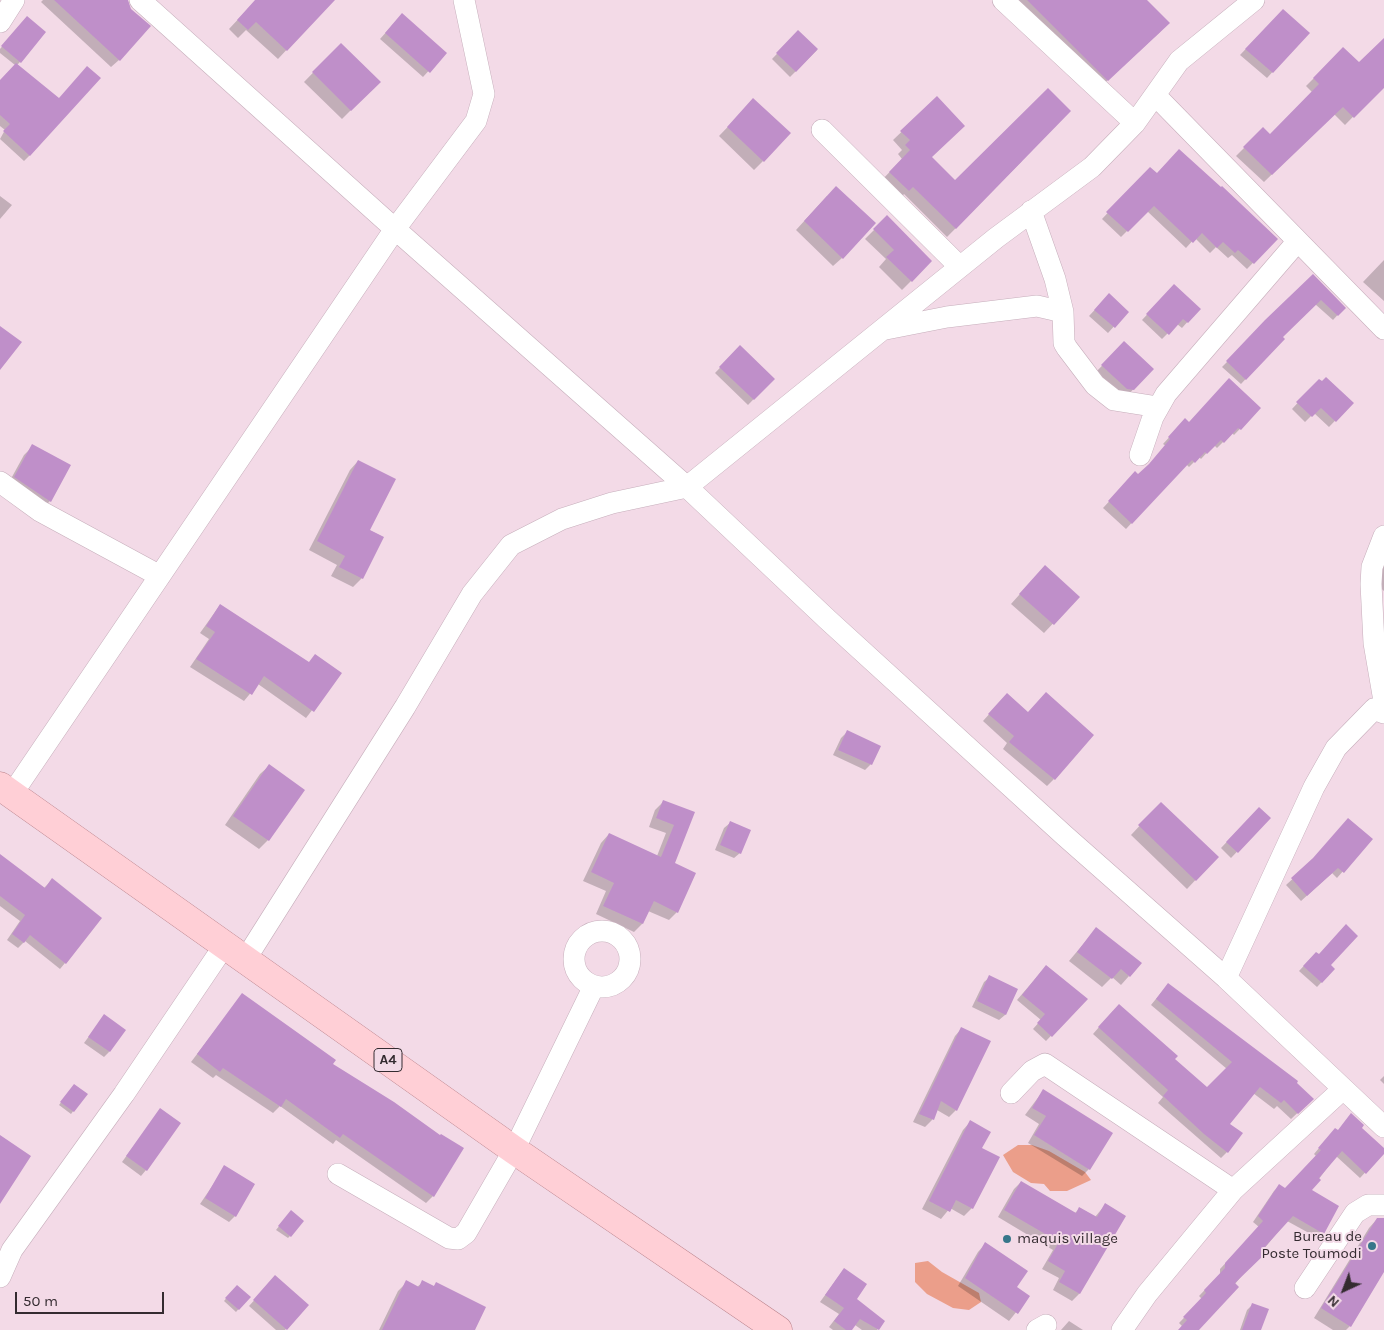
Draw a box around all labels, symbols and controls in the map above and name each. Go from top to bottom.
road number: A4 [374,1048,402,1072]
place label: Bureau de Poste Toumodi [1262,1228,1362,1263]
place label: maquis village [1017,1230,1118,1248]
marker: maquis village [1001,1233,1013,1245]
marker: Bureau de Poste Toumodi [1366,1240,1378,1252]
north arrow [1319,1265,1369,1315]
scale bar [18,1282,166,1314]
text: 50 m [23,1292,58,1310]
text: N [1324,1292,1343,1311]

